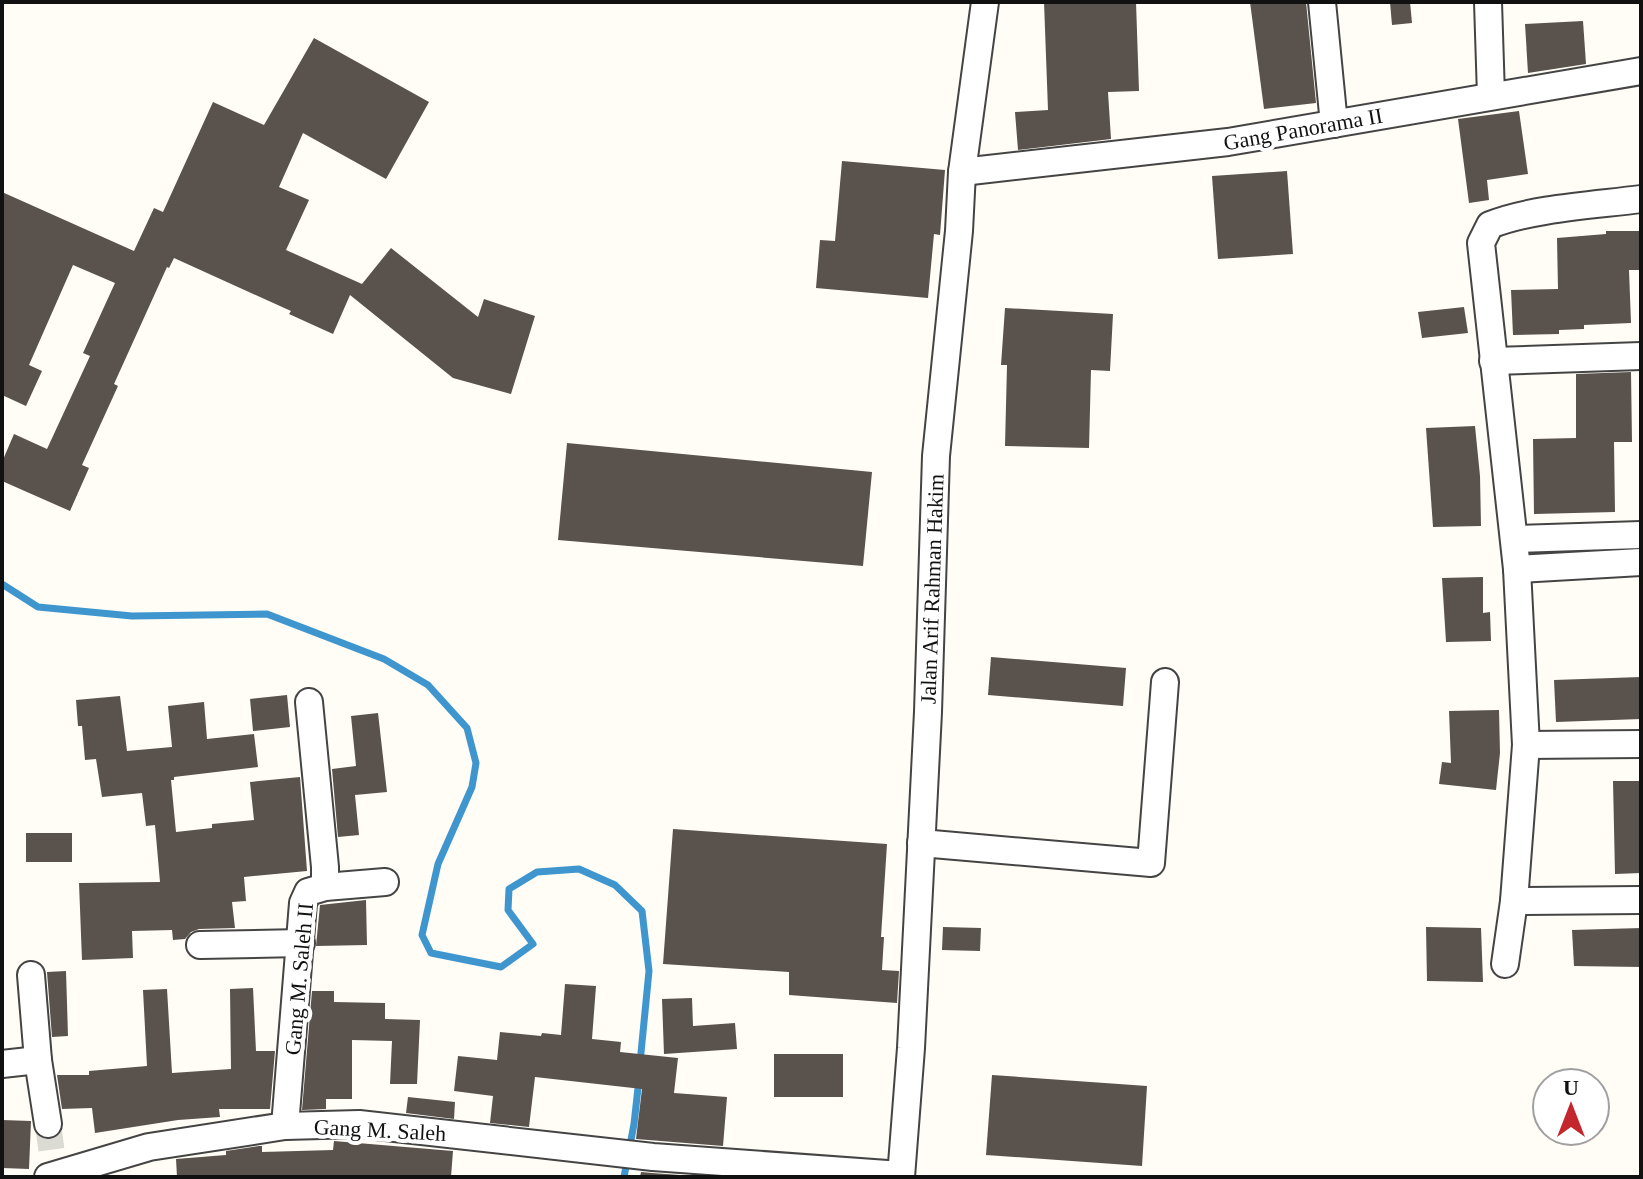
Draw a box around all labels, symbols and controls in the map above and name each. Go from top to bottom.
street label: Gang Panorama II [1221,103,1385,155]
street label: Jalan Arif Rahman Hakim [915,473,949,705]
street label: Gang M. Saleh II [280,902,318,1056]
north arrow [1531,1067,1611,1147]
text: U [1563,1075,1579,1100]
street label: Gang M. Saleh [313,1114,447,1146]

